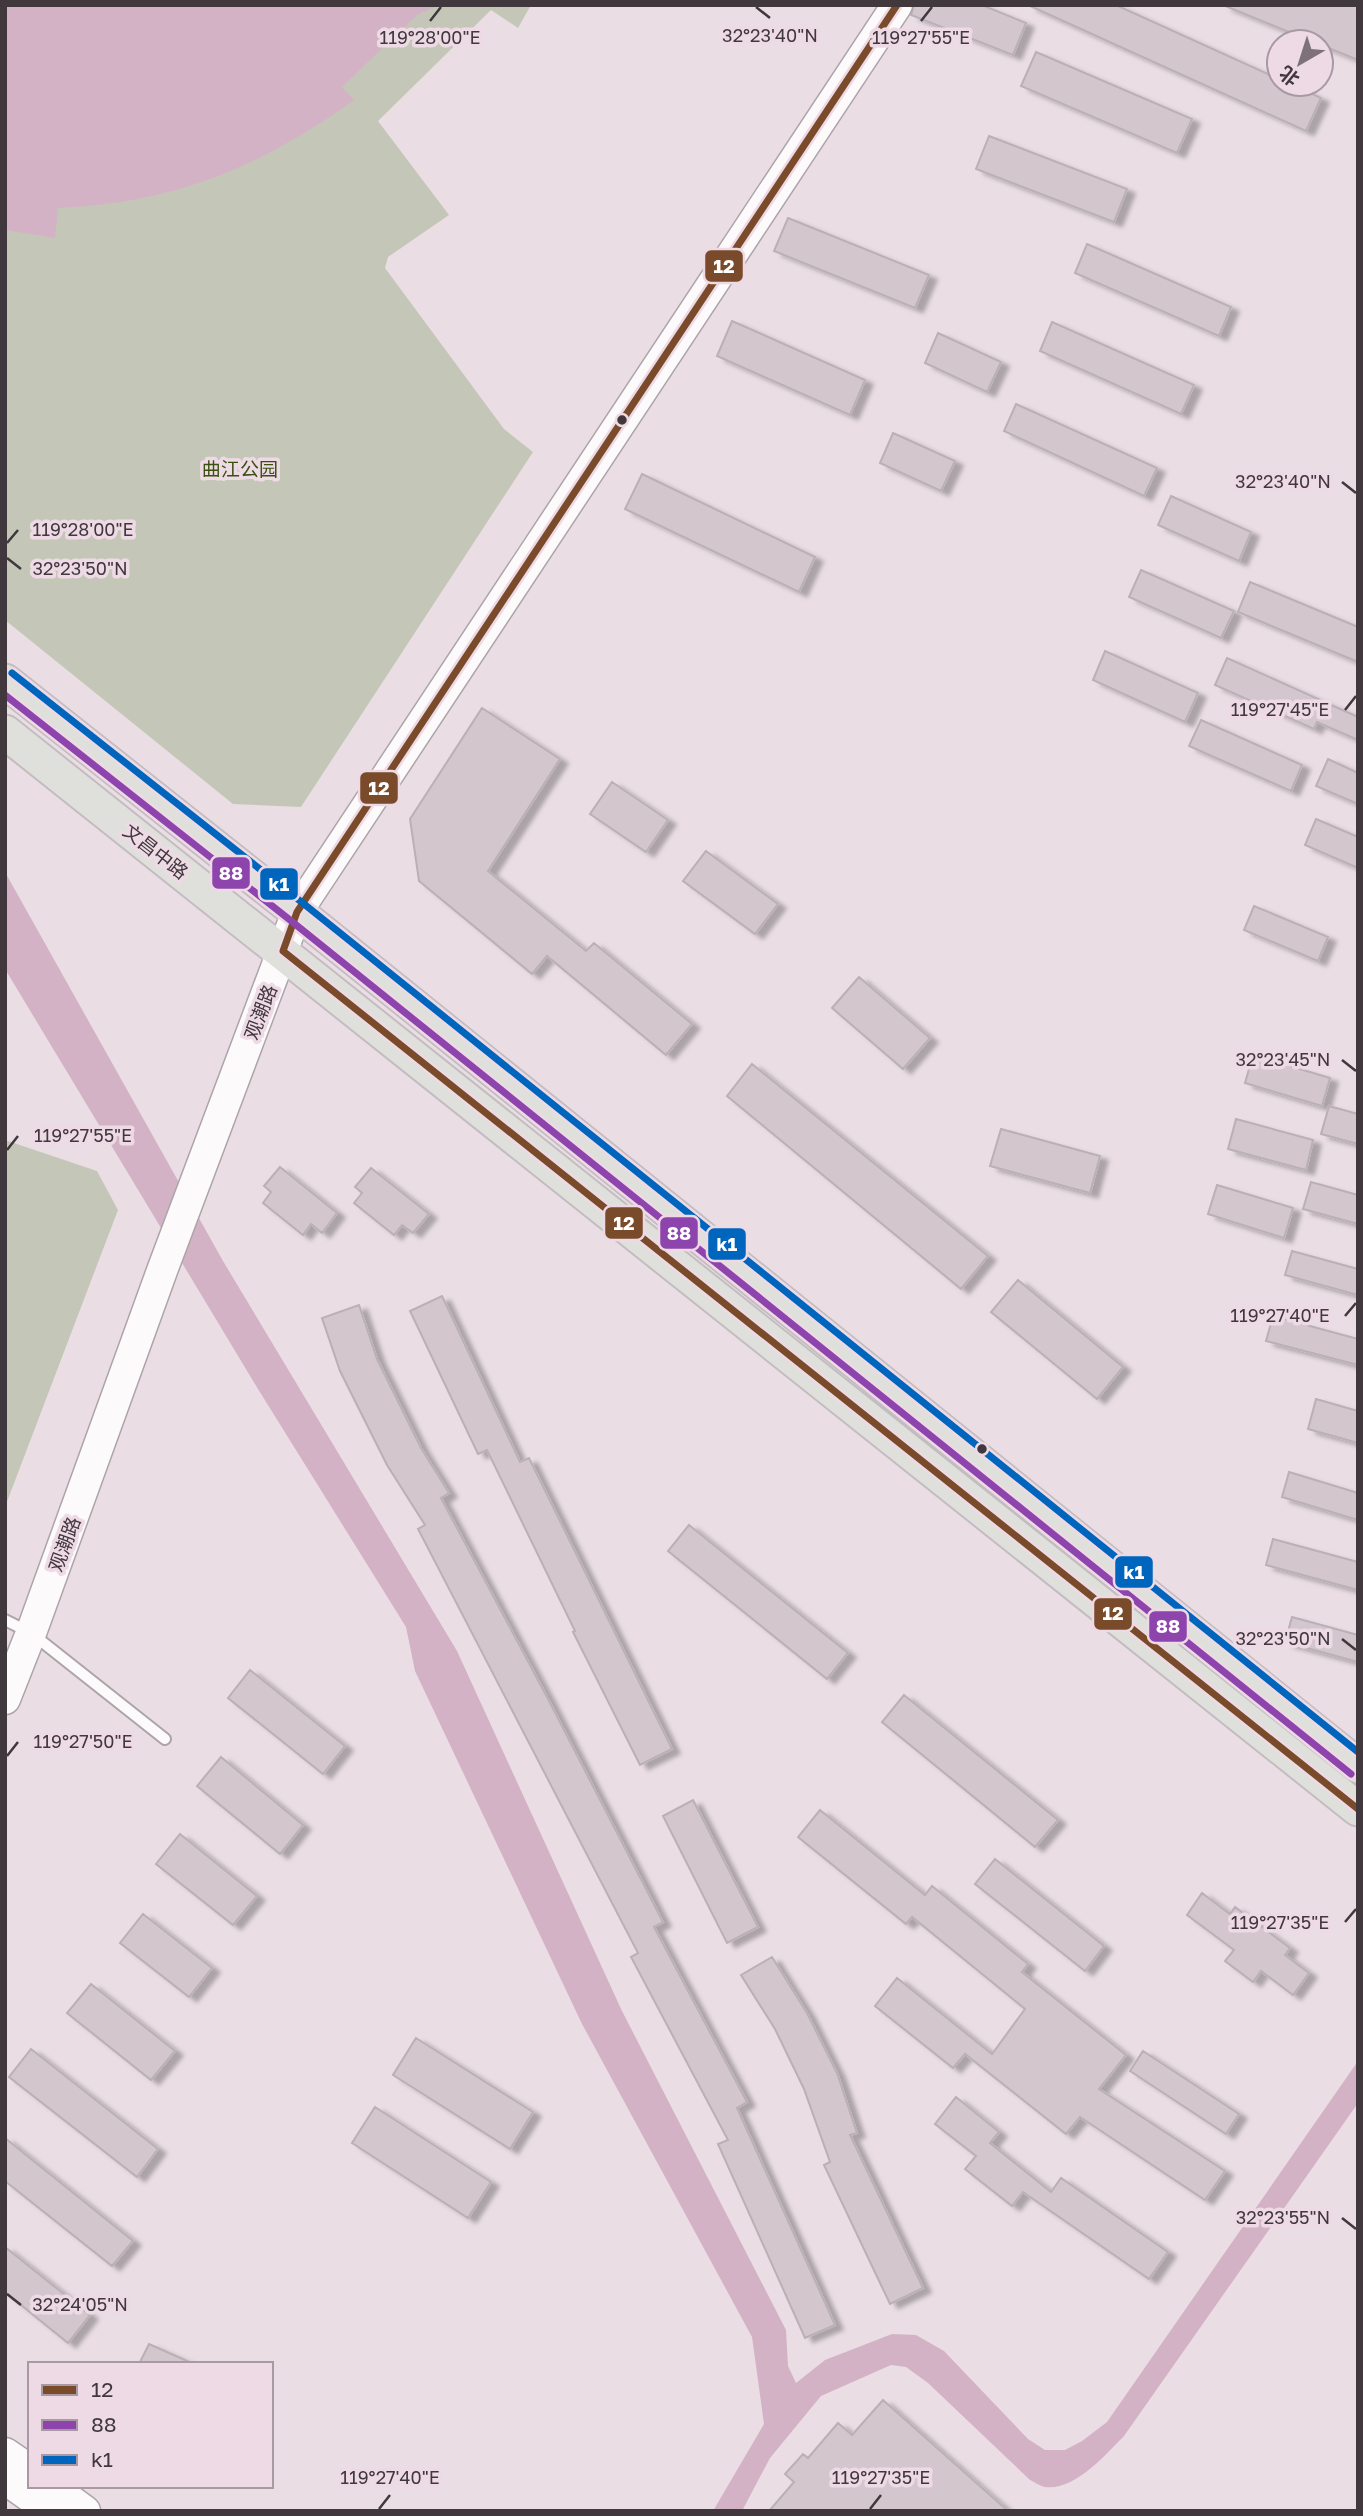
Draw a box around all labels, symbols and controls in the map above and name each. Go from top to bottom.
text: 32°23'40"N [722,24,818,46]
text: 119°28'00"E [379,26,481,48]
text: 119°27'55"E [872,26,970,48]
north arrow [1265,28,1335,98]
text: 北 [1274,62,1304,92]
line badge: 12 [704,249,744,283]
text: 12 [713,254,735,277]
unlabelled marker [615,413,629,427]
park label: 曲江公园 [202,457,278,480]
text: 32°23'40"N [1235,470,1331,492]
text: 119°28'00"E [32,518,134,540]
text: 32°23'50"N [32,557,128,579]
text: 119°27'45"E [1231,698,1329,720]
line badge: 12 [359,771,399,805]
text: 12 [368,776,390,799]
street label: 文昌中路 [119,819,193,883]
line badge: 88 [211,856,251,890]
text: 88 [219,861,243,884]
line badge: k1 [259,867,299,901]
text: k1 [269,872,290,895]
street label: 观潮路 [239,981,281,1043]
text: 32°23'45"N [1235,1048,1331,1070]
text: 119°27'55"E [34,1124,132,1146]
line badge: 12 [604,1206,644,1240]
text: 12 [613,1211,635,1234]
line badge: 88 [659,1216,699,1250]
text: 88 [667,1221,691,1244]
line badge: k1 [707,1227,747,1261]
text: k1 [717,1232,738,1255]
text: 119°27'40"E [1230,1304,1330,1326]
unlabelled marker [975,1442,989,1456]
street label: 观潮路 [43,1513,85,1575]
line badge: k1 [1114,1555,1154,1589]
text: k1 [1124,1560,1145,1583]
line badge: 12 [1093,1597,1133,1631]
text: 12 [1102,1601,1124,1624]
line badge: 88 [1148,1610,1188,1643]
text: 88 [1156,1614,1180,1637]
text: 32°23'50"N [1235,1627,1331,1649]
text: 119°27'50"E [34,1730,132,1752]
text: 119°27'35"E [1231,1911,1329,1933]
text: 32°23'55"N [1236,2206,1330,2228]
text: 32°24'05"N [32,2293,128,2315]
legend [28,2362,273,2488]
text: 12 [91,2376,113,2402]
text: 88 [91,2411,117,2437]
text: k1 [91,2446,113,2472]
text: 119°27'40"E [340,2466,440,2488]
text: 119°27'35"E [832,2466,930,2488]

